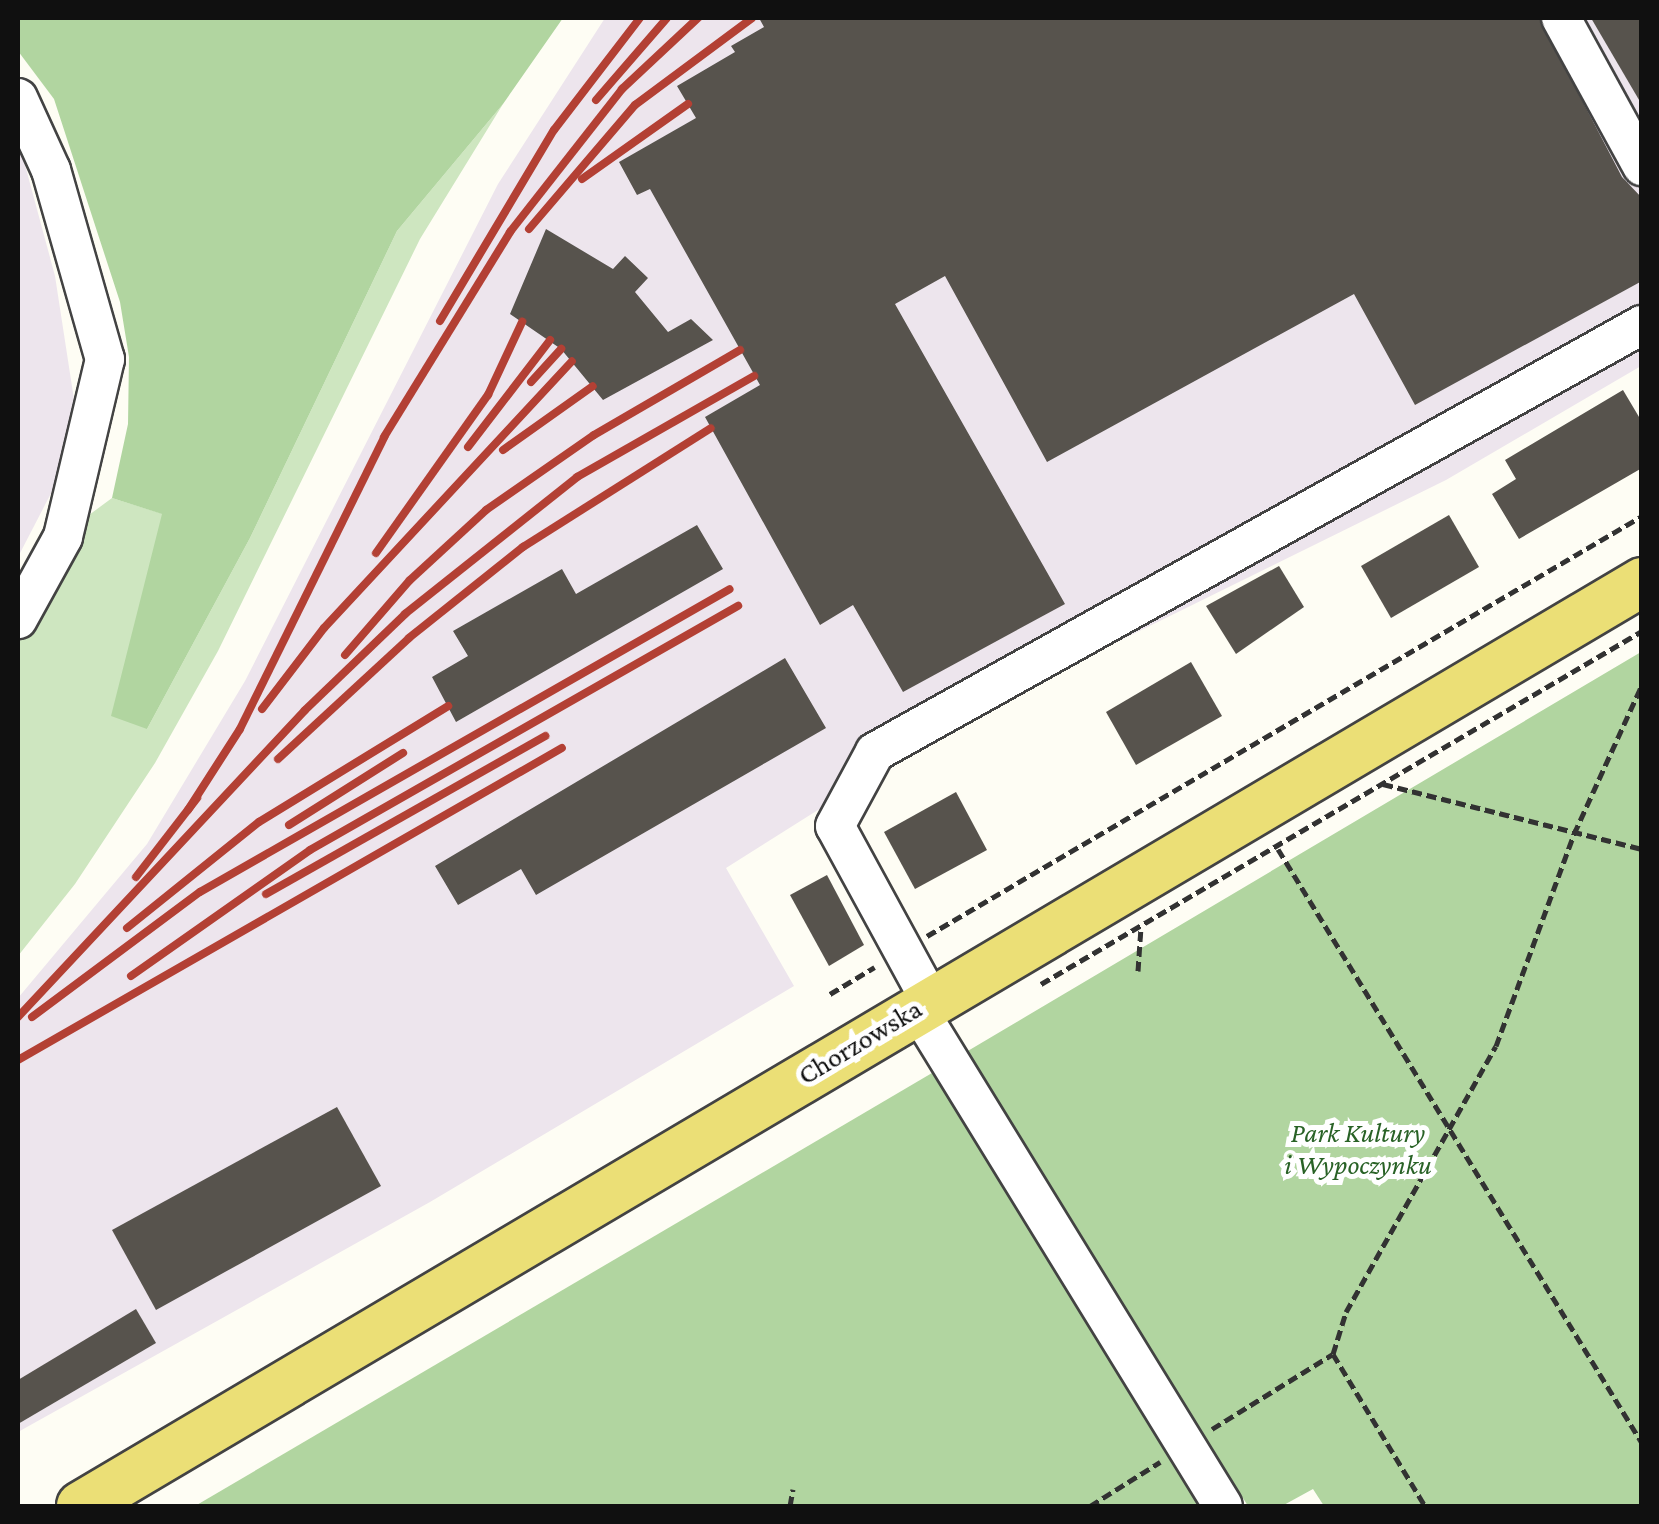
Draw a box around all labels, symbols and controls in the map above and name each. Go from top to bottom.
street label: Chorzowska [792,992,928,1092]
park label: Park Kultury i Wypoczynku [1284,1116,1432,1182]

